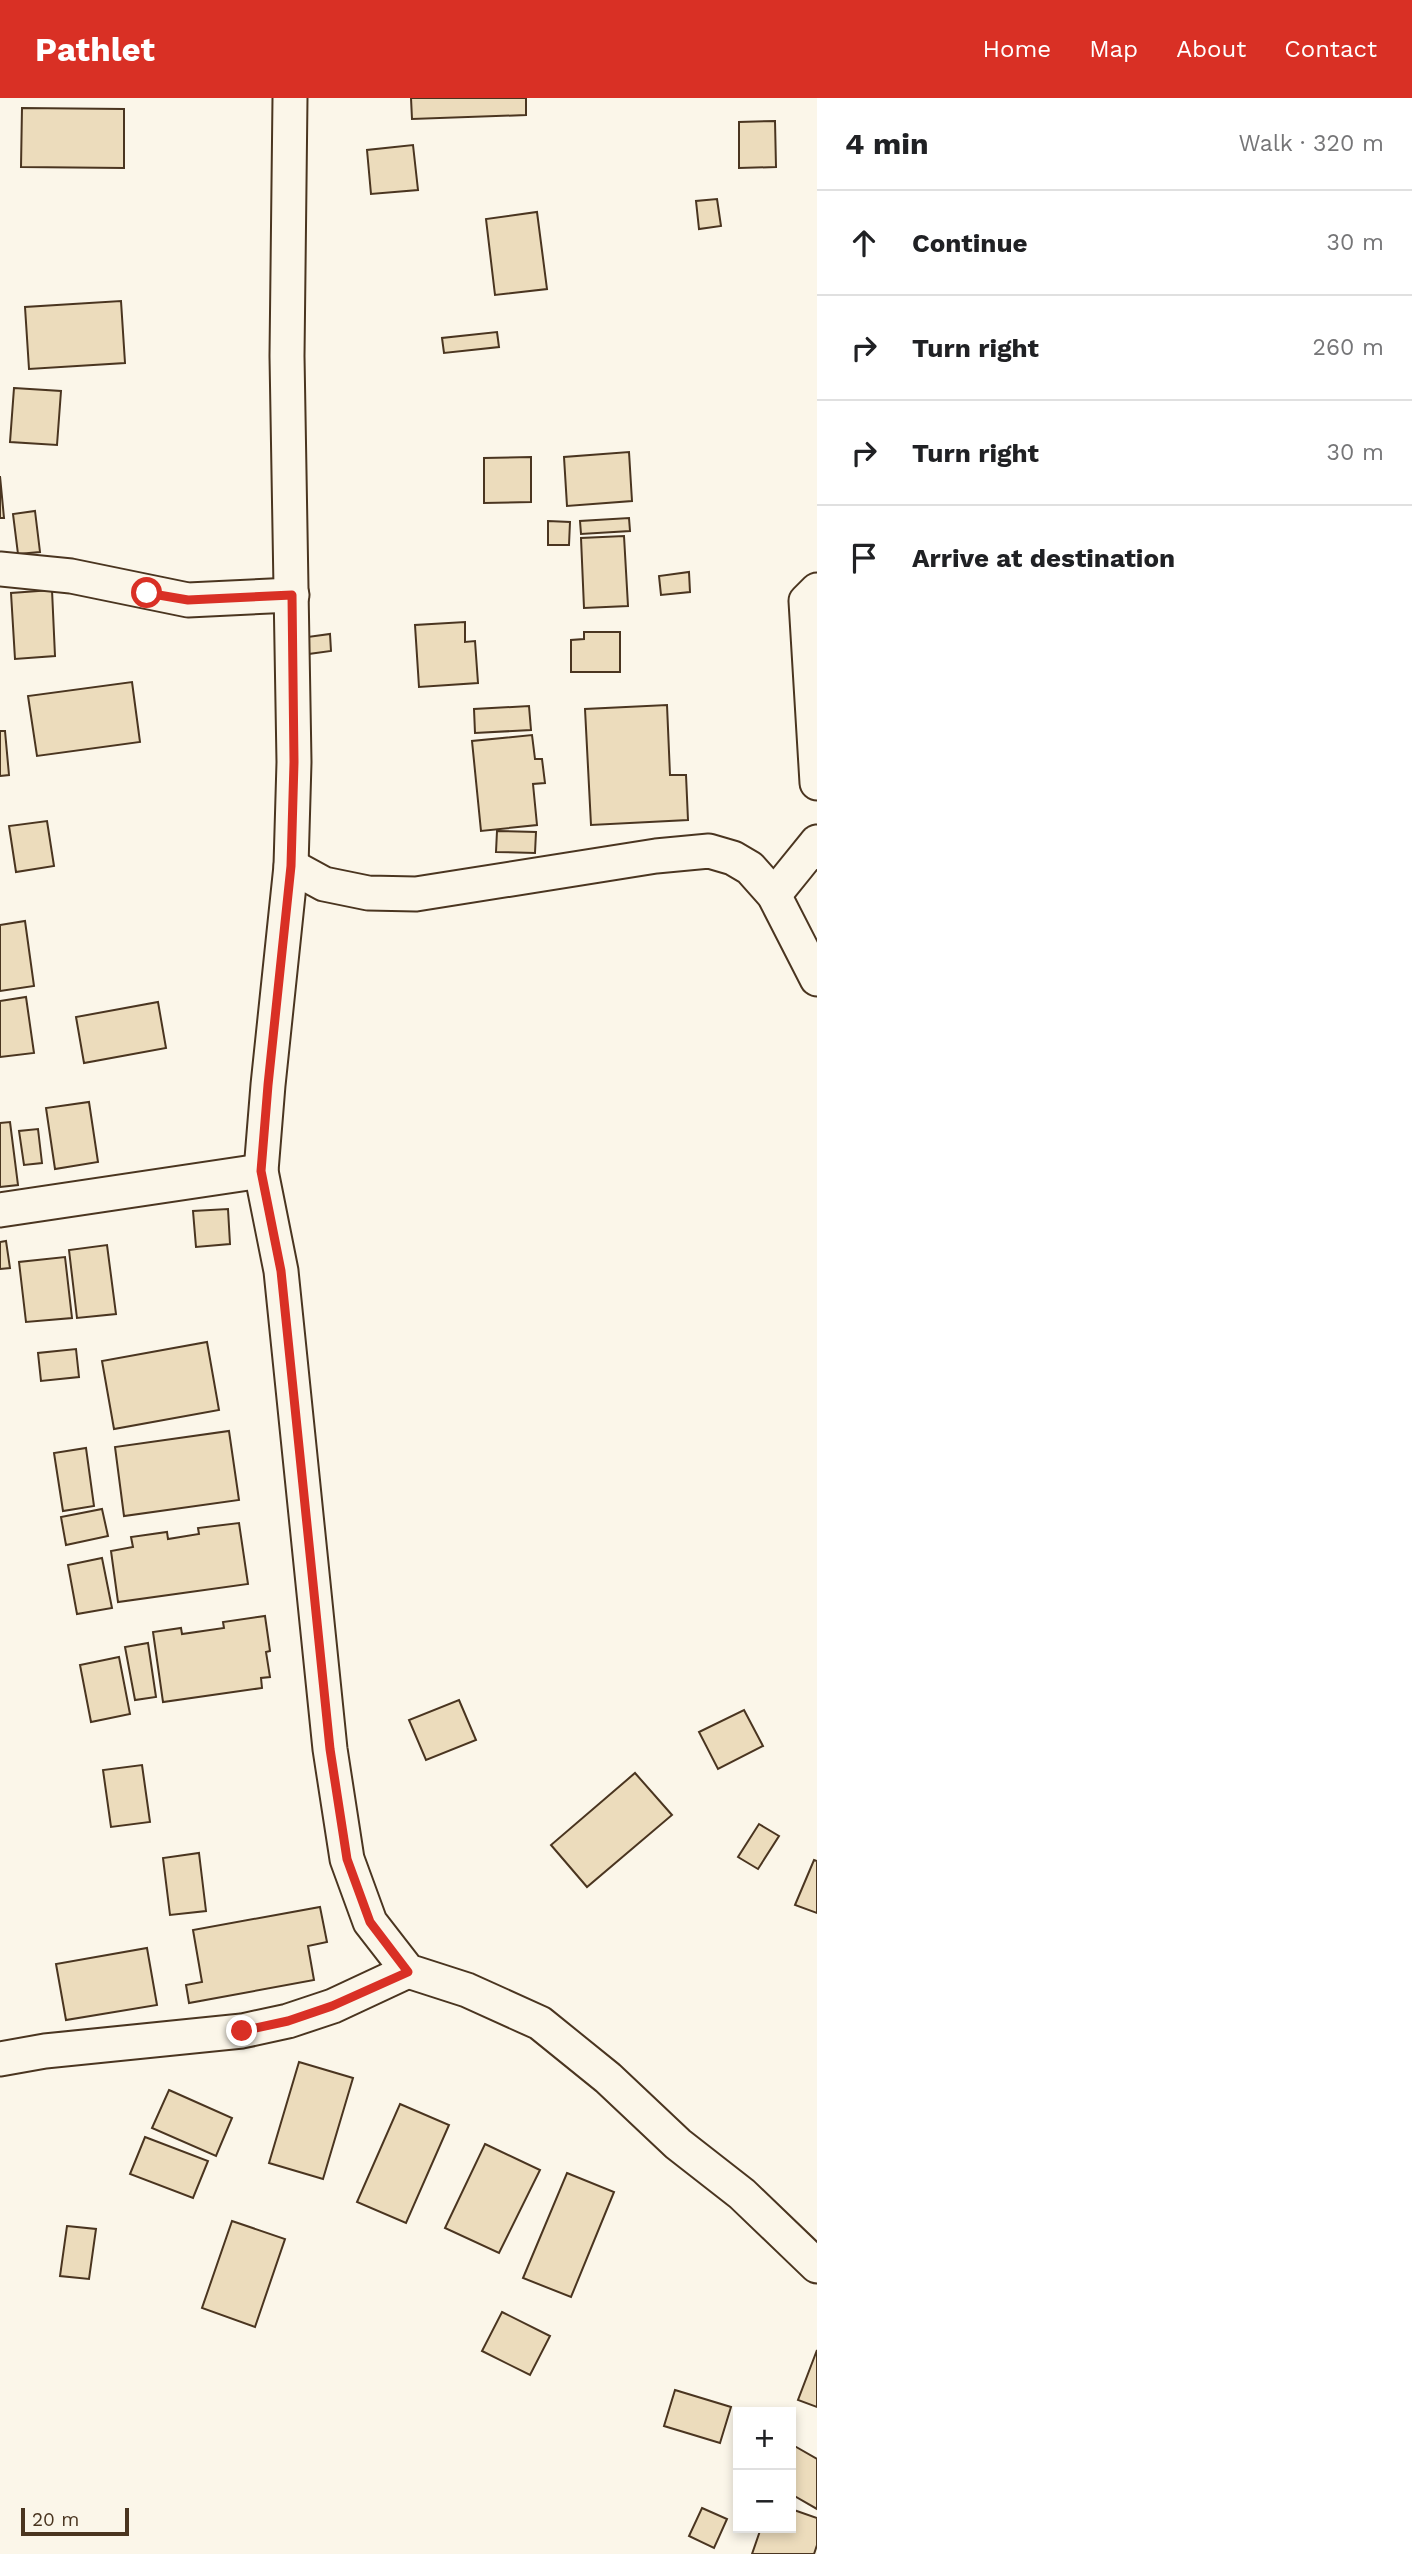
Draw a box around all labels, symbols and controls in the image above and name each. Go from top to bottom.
text: Pathlet [35,30,155,69]
text: Home [983,35,1051,63]
text: Map [1089,35,1138,63]
text: About [1176,35,1246,63]
text: Contact [1284,35,1377,63]
text: 4 min [845,126,929,161]
text: Walk · 320 m [1238,130,1384,157]
icon: ahead [845,224,883,262]
text: Continue [912,228,1028,258]
text: 30 m [1327,229,1384,256]
icon: right [845,329,883,367]
text: Turn right [912,333,1039,363]
text: 260 m [1313,334,1384,361]
icon: right [845,434,883,472]
text: Turn right [912,438,1039,468]
text: 30 m [1327,439,1384,466]
icon: arrive [845,539,883,577]
text: Arrive at destination [912,543,1175,573]
route start [131,577,162,608]
route end [226,2015,257,2046]
map controls [733,2407,796,2533]
button: + [733,2407,796,2470]
button: − [733,2470,796,2533]
scale bar [21,2505,130,2537]
text: 20 m [32,2508,79,2531]

